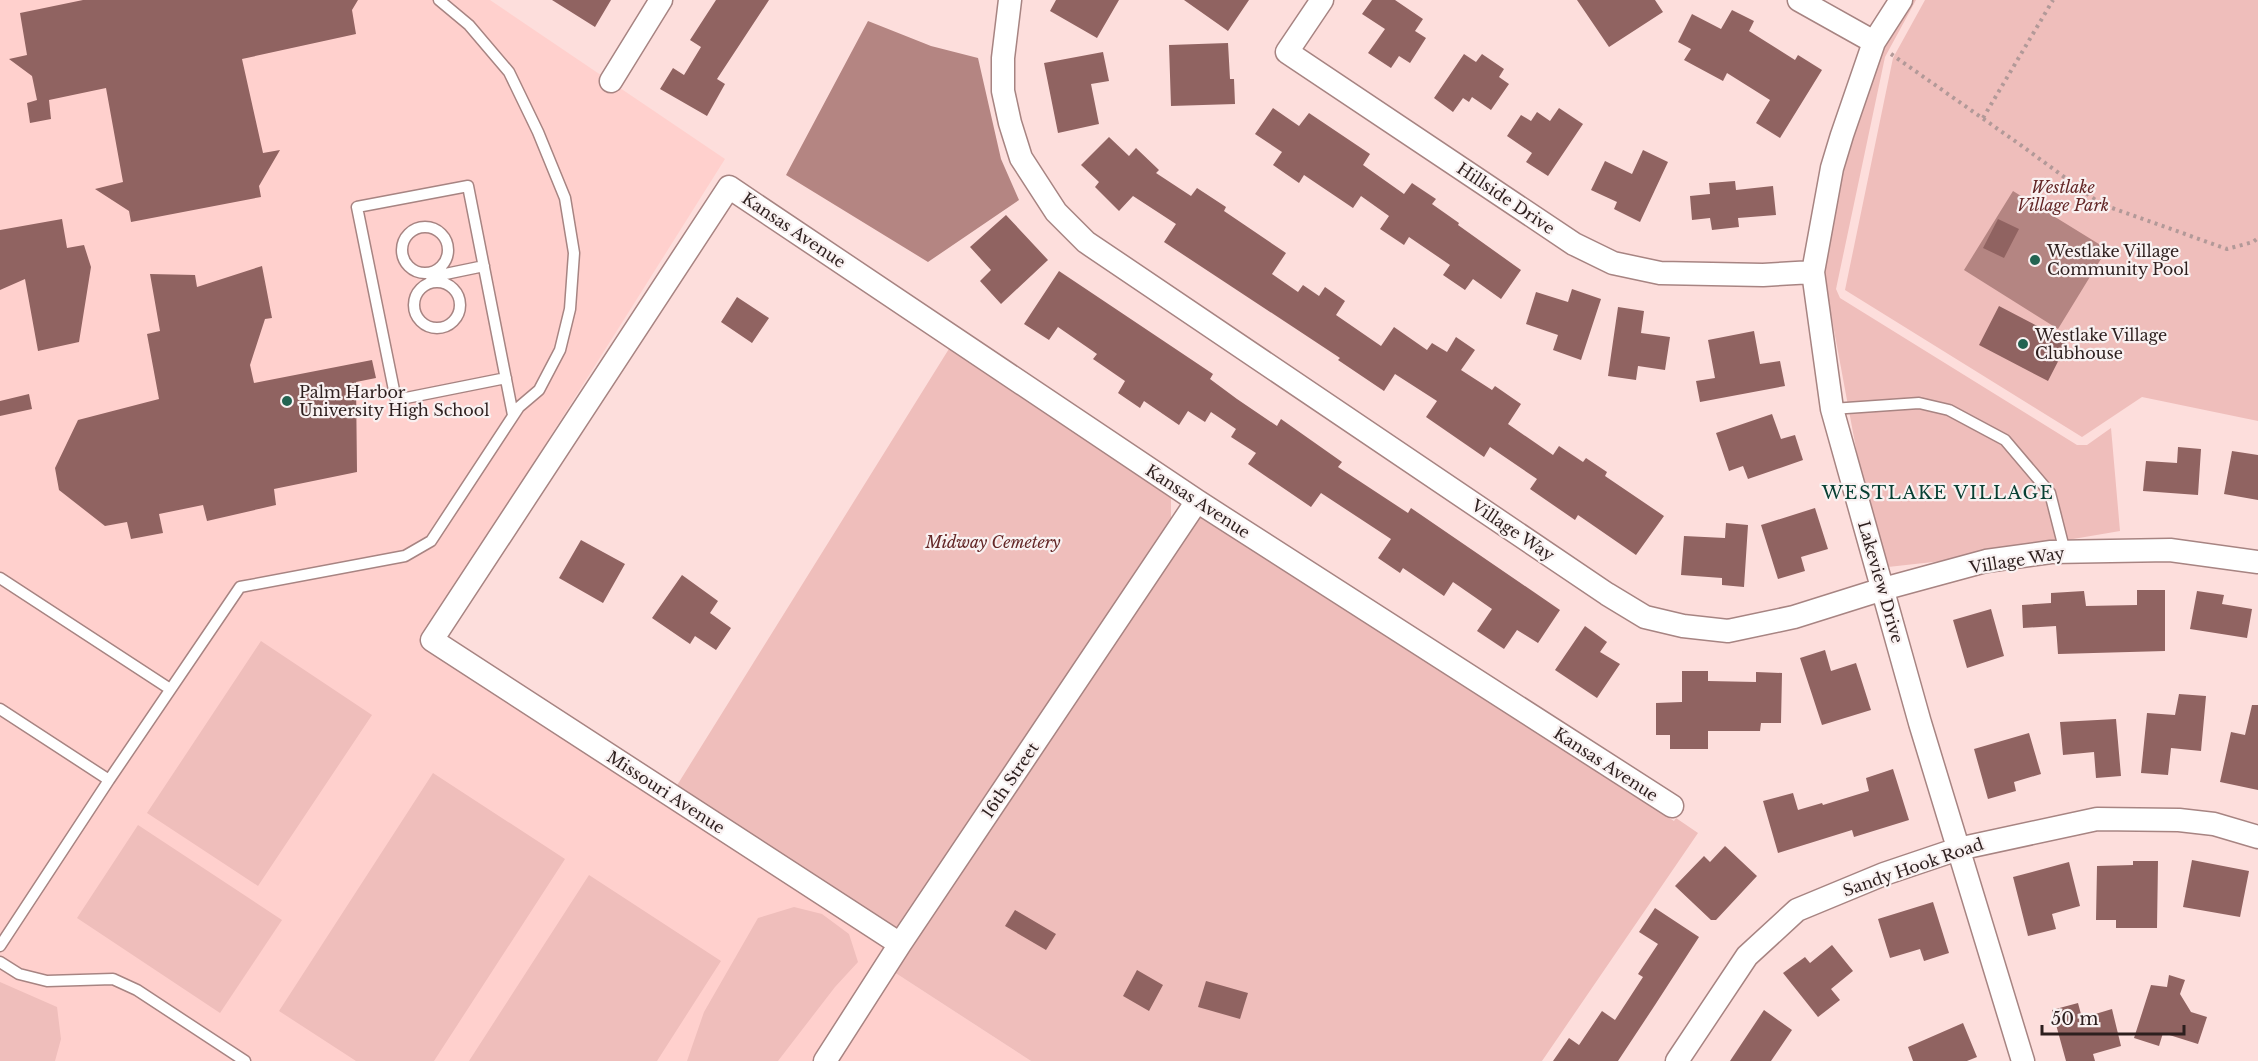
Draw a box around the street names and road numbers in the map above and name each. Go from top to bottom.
street label: Hillside Drive [1453,158,1559,238]
street label: Kansas Avenue [738,188,850,272]
street label: Kansas Avenue [1142,460,1254,542]
street label: Village Way [1467,494,1559,566]
street label: Lakeview Drive [1854,518,1908,646]
street label: Village Way [1967,543,2067,578]
street label: Kansas Avenue [1550,723,1662,805]
street label: 16th Street [977,738,1043,822]
street label: Missouri Avenue [603,746,729,838]
street label: Sandy Hook Road [1840,833,1986,900]

